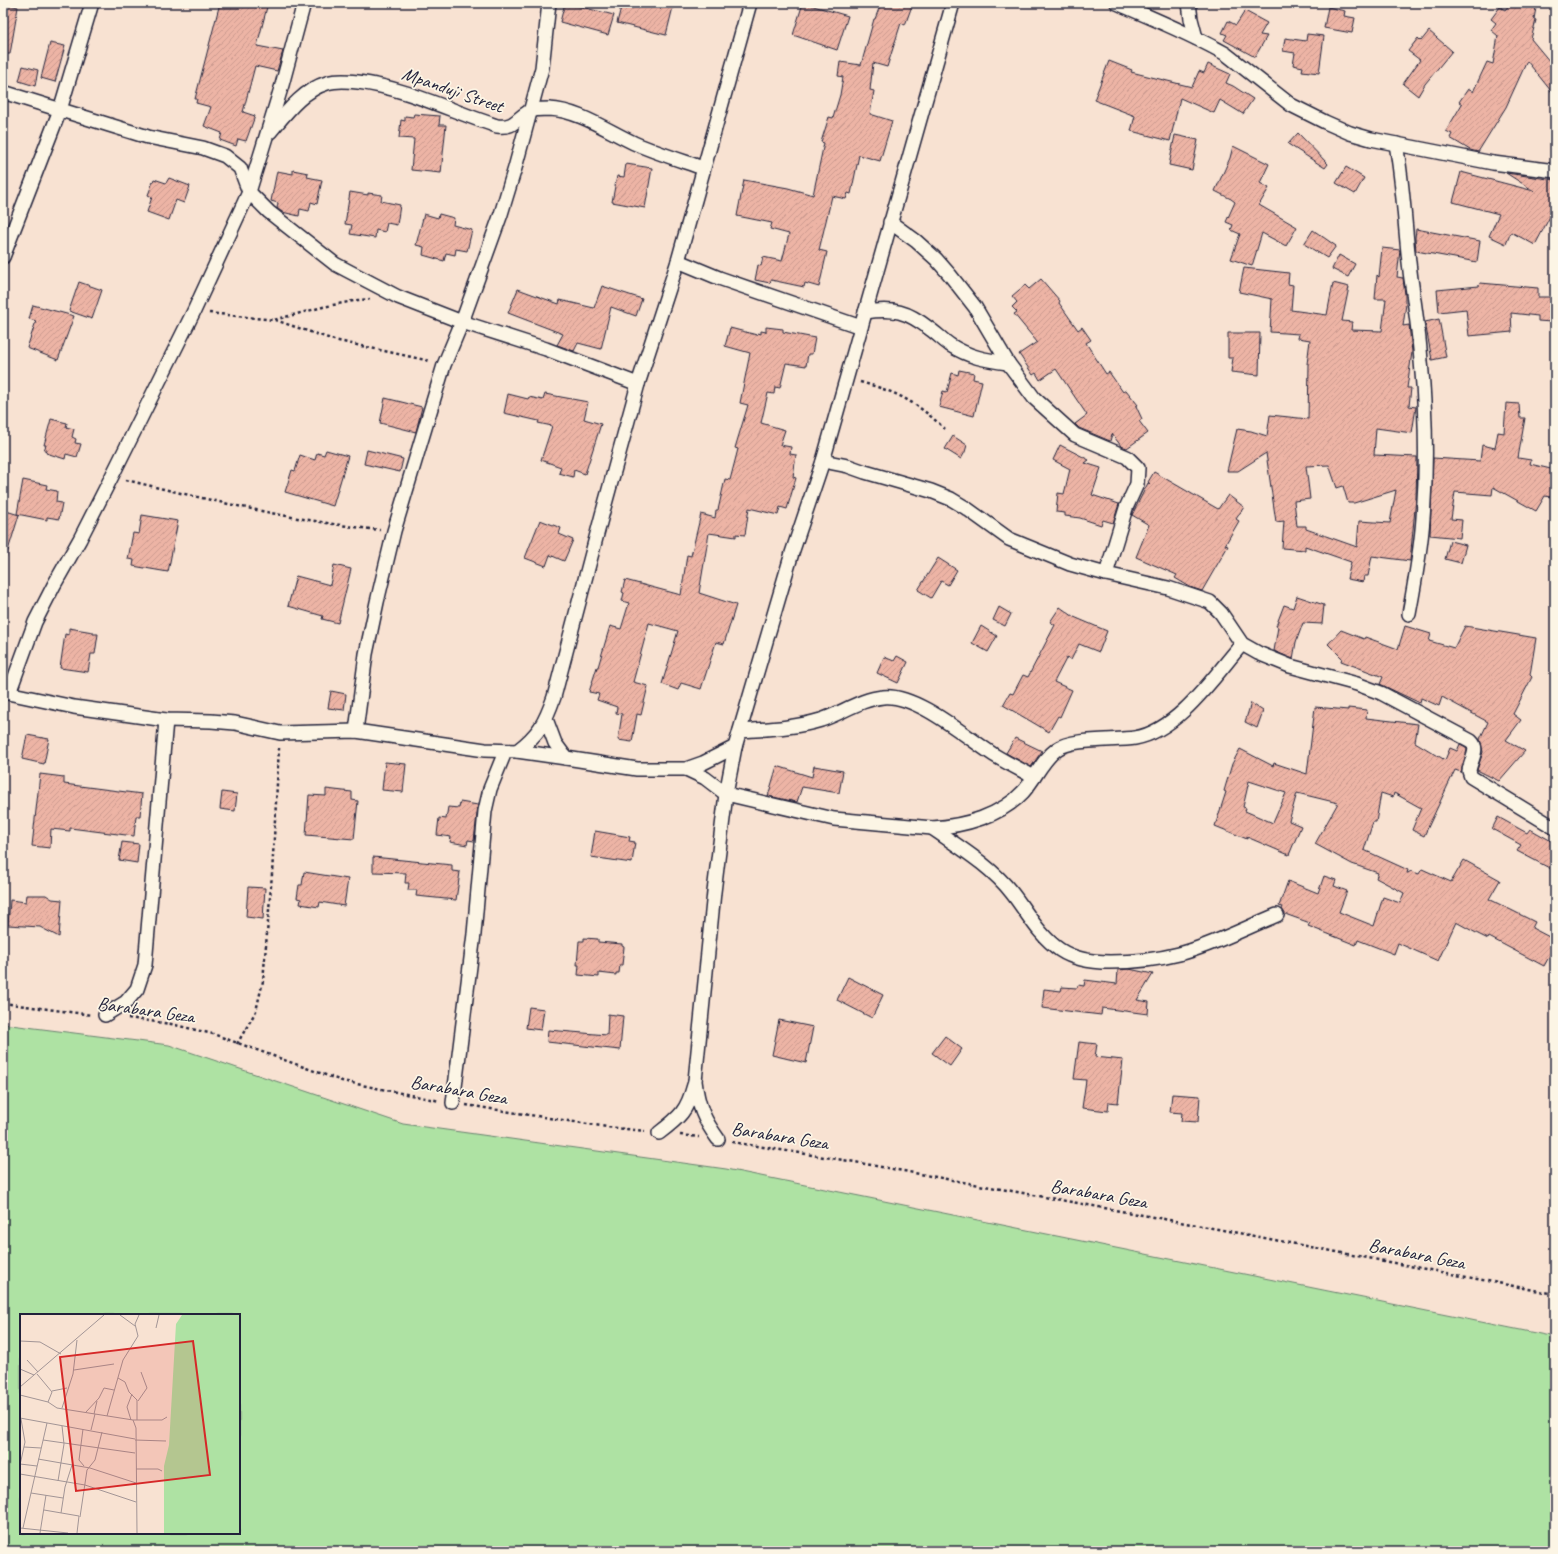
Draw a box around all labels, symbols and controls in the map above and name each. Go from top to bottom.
street label: Mpanduji Street [399,61,508,119]
street label: Barabara Geza [96,991,198,1029]
street label: Barabara Geza [409,1070,511,1111]
street label: Barabara Geza [730,1116,832,1156]
street label: Barabara Geza [1049,1174,1151,1215]
street label: Barabara Geza [1367,1233,1469,1275]
inset map [20,1314,240,1534]

